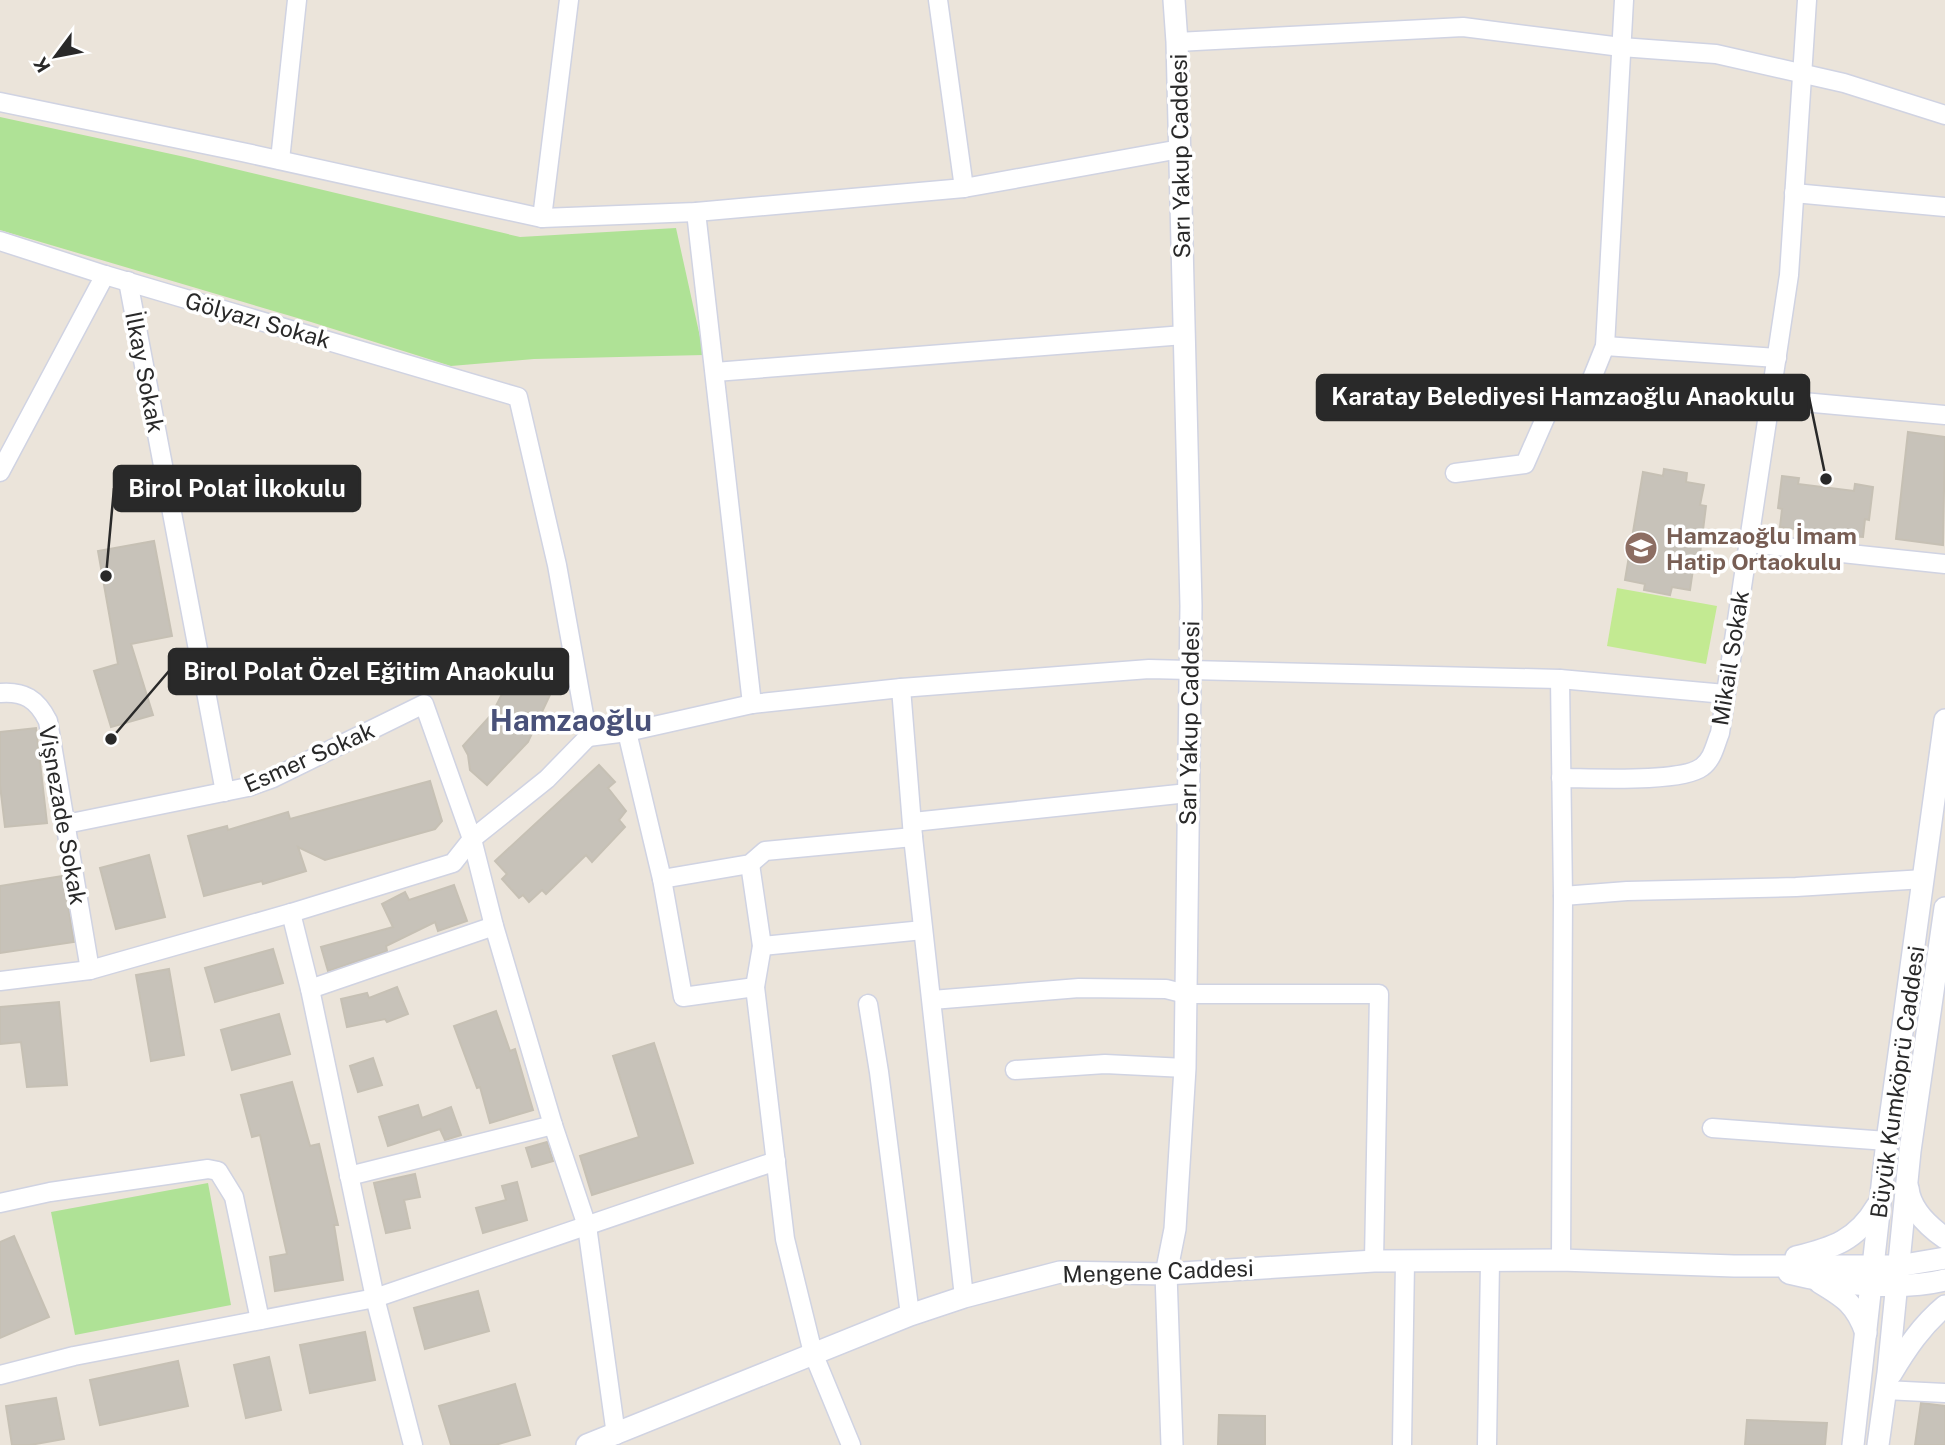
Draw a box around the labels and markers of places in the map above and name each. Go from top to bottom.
callout: Karatay Belediyesi Hamzaoğlu Anaokulu [1317,375,1809,420]
callout: Birol Polat İlkokulu [114,466,360,511]
place label: Hamzaoğlu İmam Hatip Ortaokulu [1666,522,1857,575]
school or university icon: Hamzaoğlu İmam Hatip Ortaokulu [1622,529,1660,567]
callout: Birol Polat Özel Eğitim Anaokulu [169,649,568,694]

